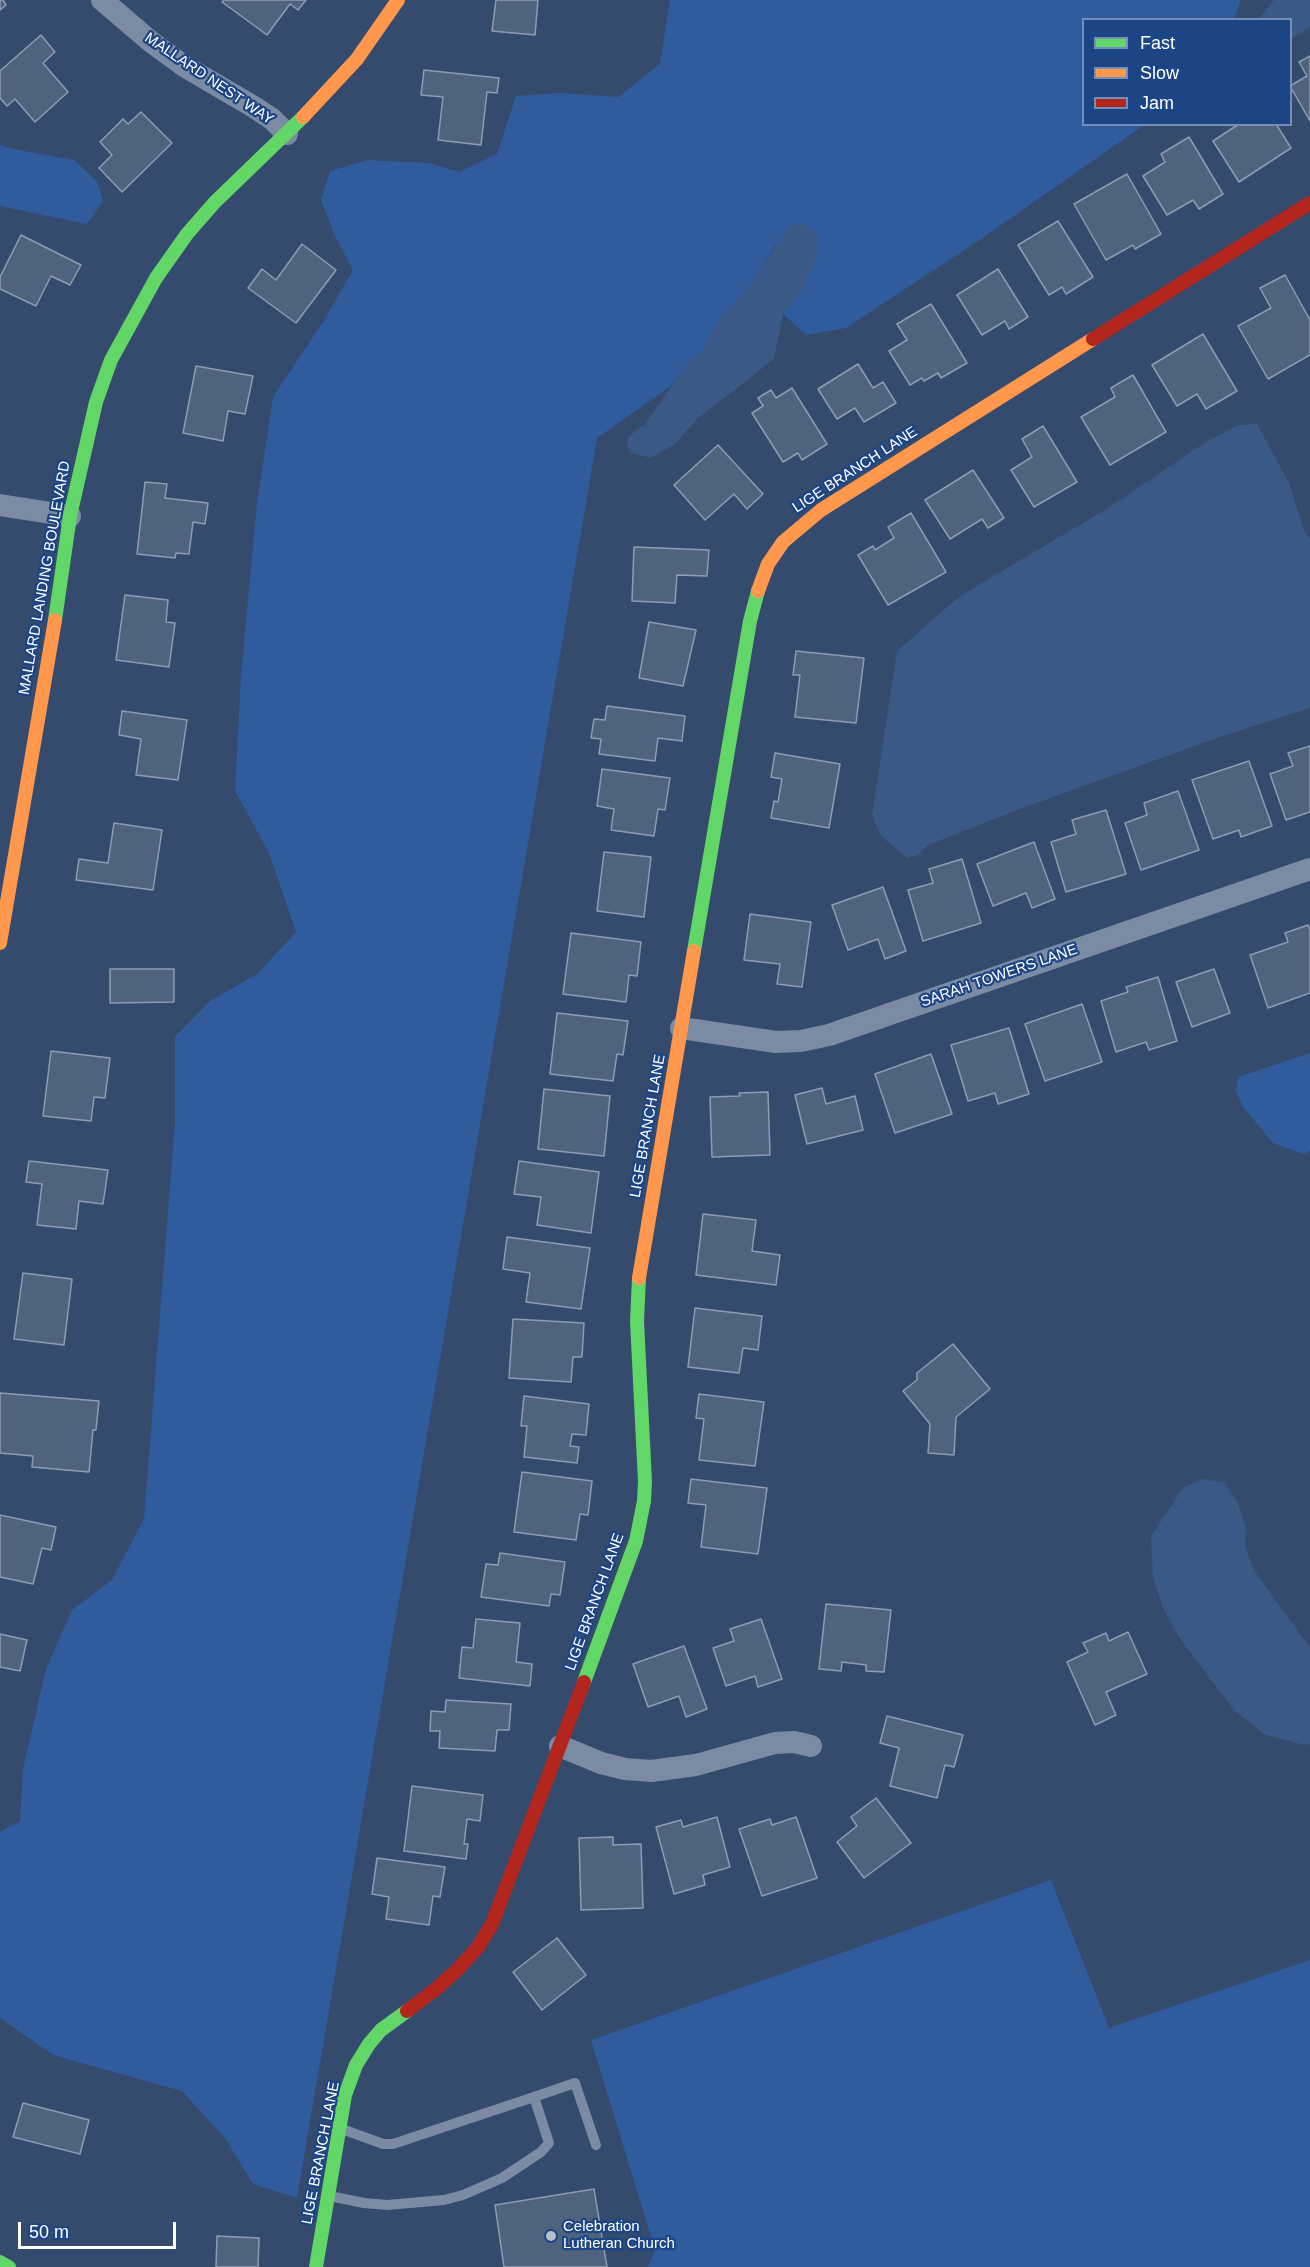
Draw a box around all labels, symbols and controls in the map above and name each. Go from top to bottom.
legend [1082,18,1292,126]
street label: MALLARD NEST WAY [141,29,277,129]
text: Fast [1140,33,1175,53]
text: Slow [1140,63,1179,83]
text: Jam [1140,93,1174,113]
street label: LIGE BRANCH LANE [789,423,921,517]
street label: MALLARD LANDING BOULEVARD [16,460,74,696]
street label: SARAH TOWERS LANE [918,941,1080,1011]
street label: LIGE BRANCH LANE [627,1053,669,1199]
street label: LIGE BRANCH LANE [562,1531,628,1673]
street label: LIGE BRANCH LANE [298,2080,344,2226]
scale bar [21,2210,178,2248]
place label: Celebration Lutheran Church [563,2218,675,2253]
text: 50 m [29,2222,69,2242]
marker: Celebration Lutheran Church [544,2229,558,2243]

